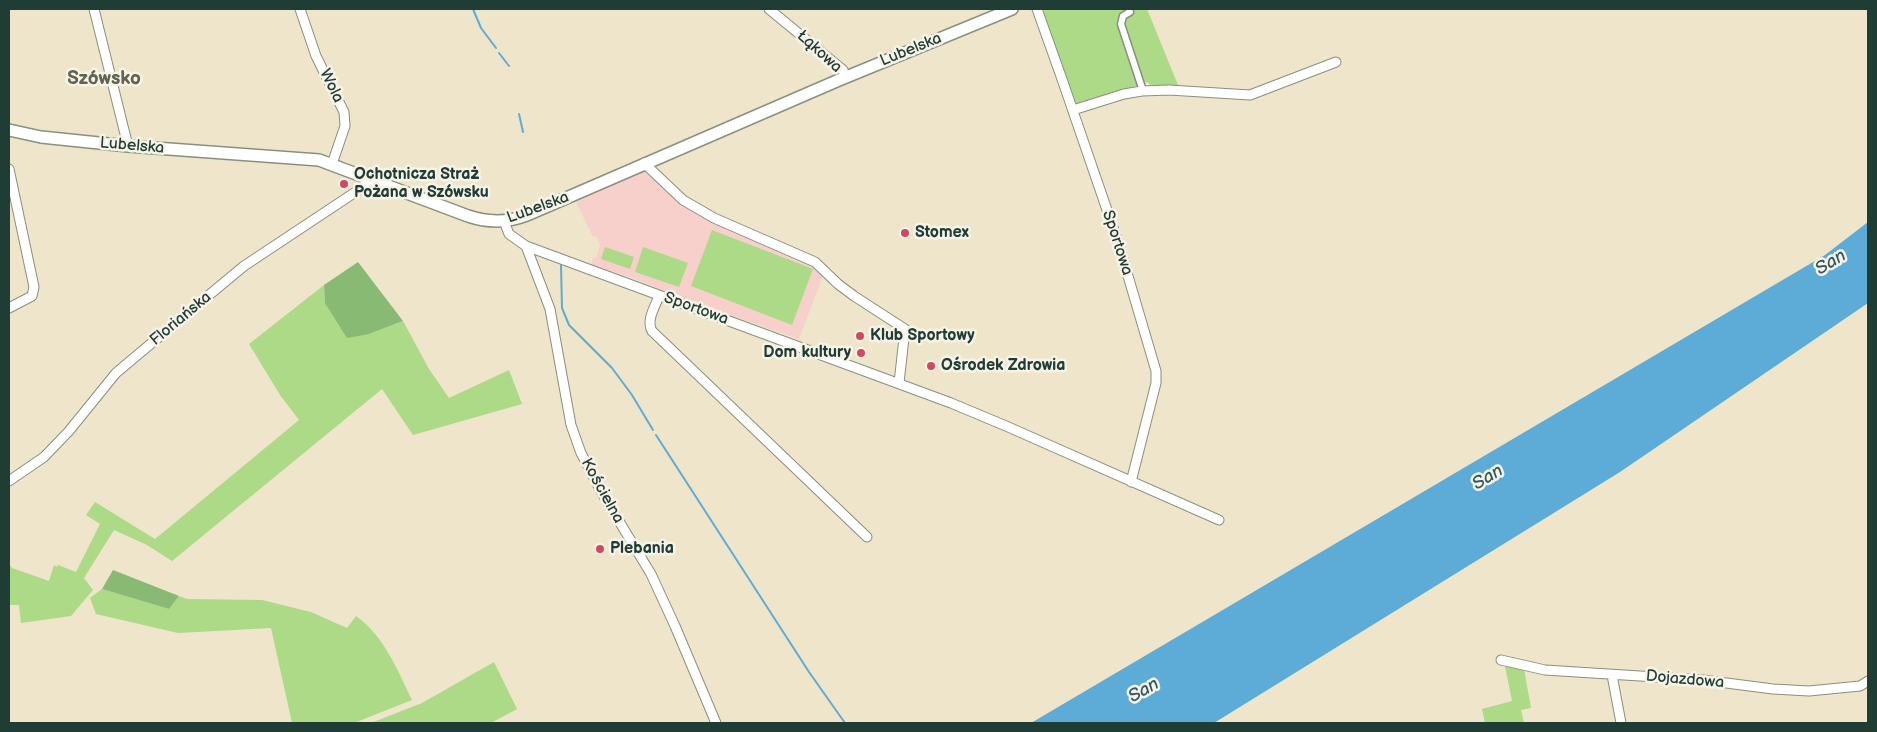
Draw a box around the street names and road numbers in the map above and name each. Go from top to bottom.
street label: Łąkowa [792,27,846,77]
street label: Lubelska [877,29,945,71]
street label: Wola [315,66,347,106]
street label: Lubelska [99,134,165,158]
street label: Lubelska [504,188,572,228]
street label: Sportowa [1098,208,1136,278]
street label: Floriańska [147,288,215,350]
street label: Sportowa [661,289,731,329]
street label: Kościelna [576,455,628,527]
street label: Dojazdowa [1645,667,1725,693]

